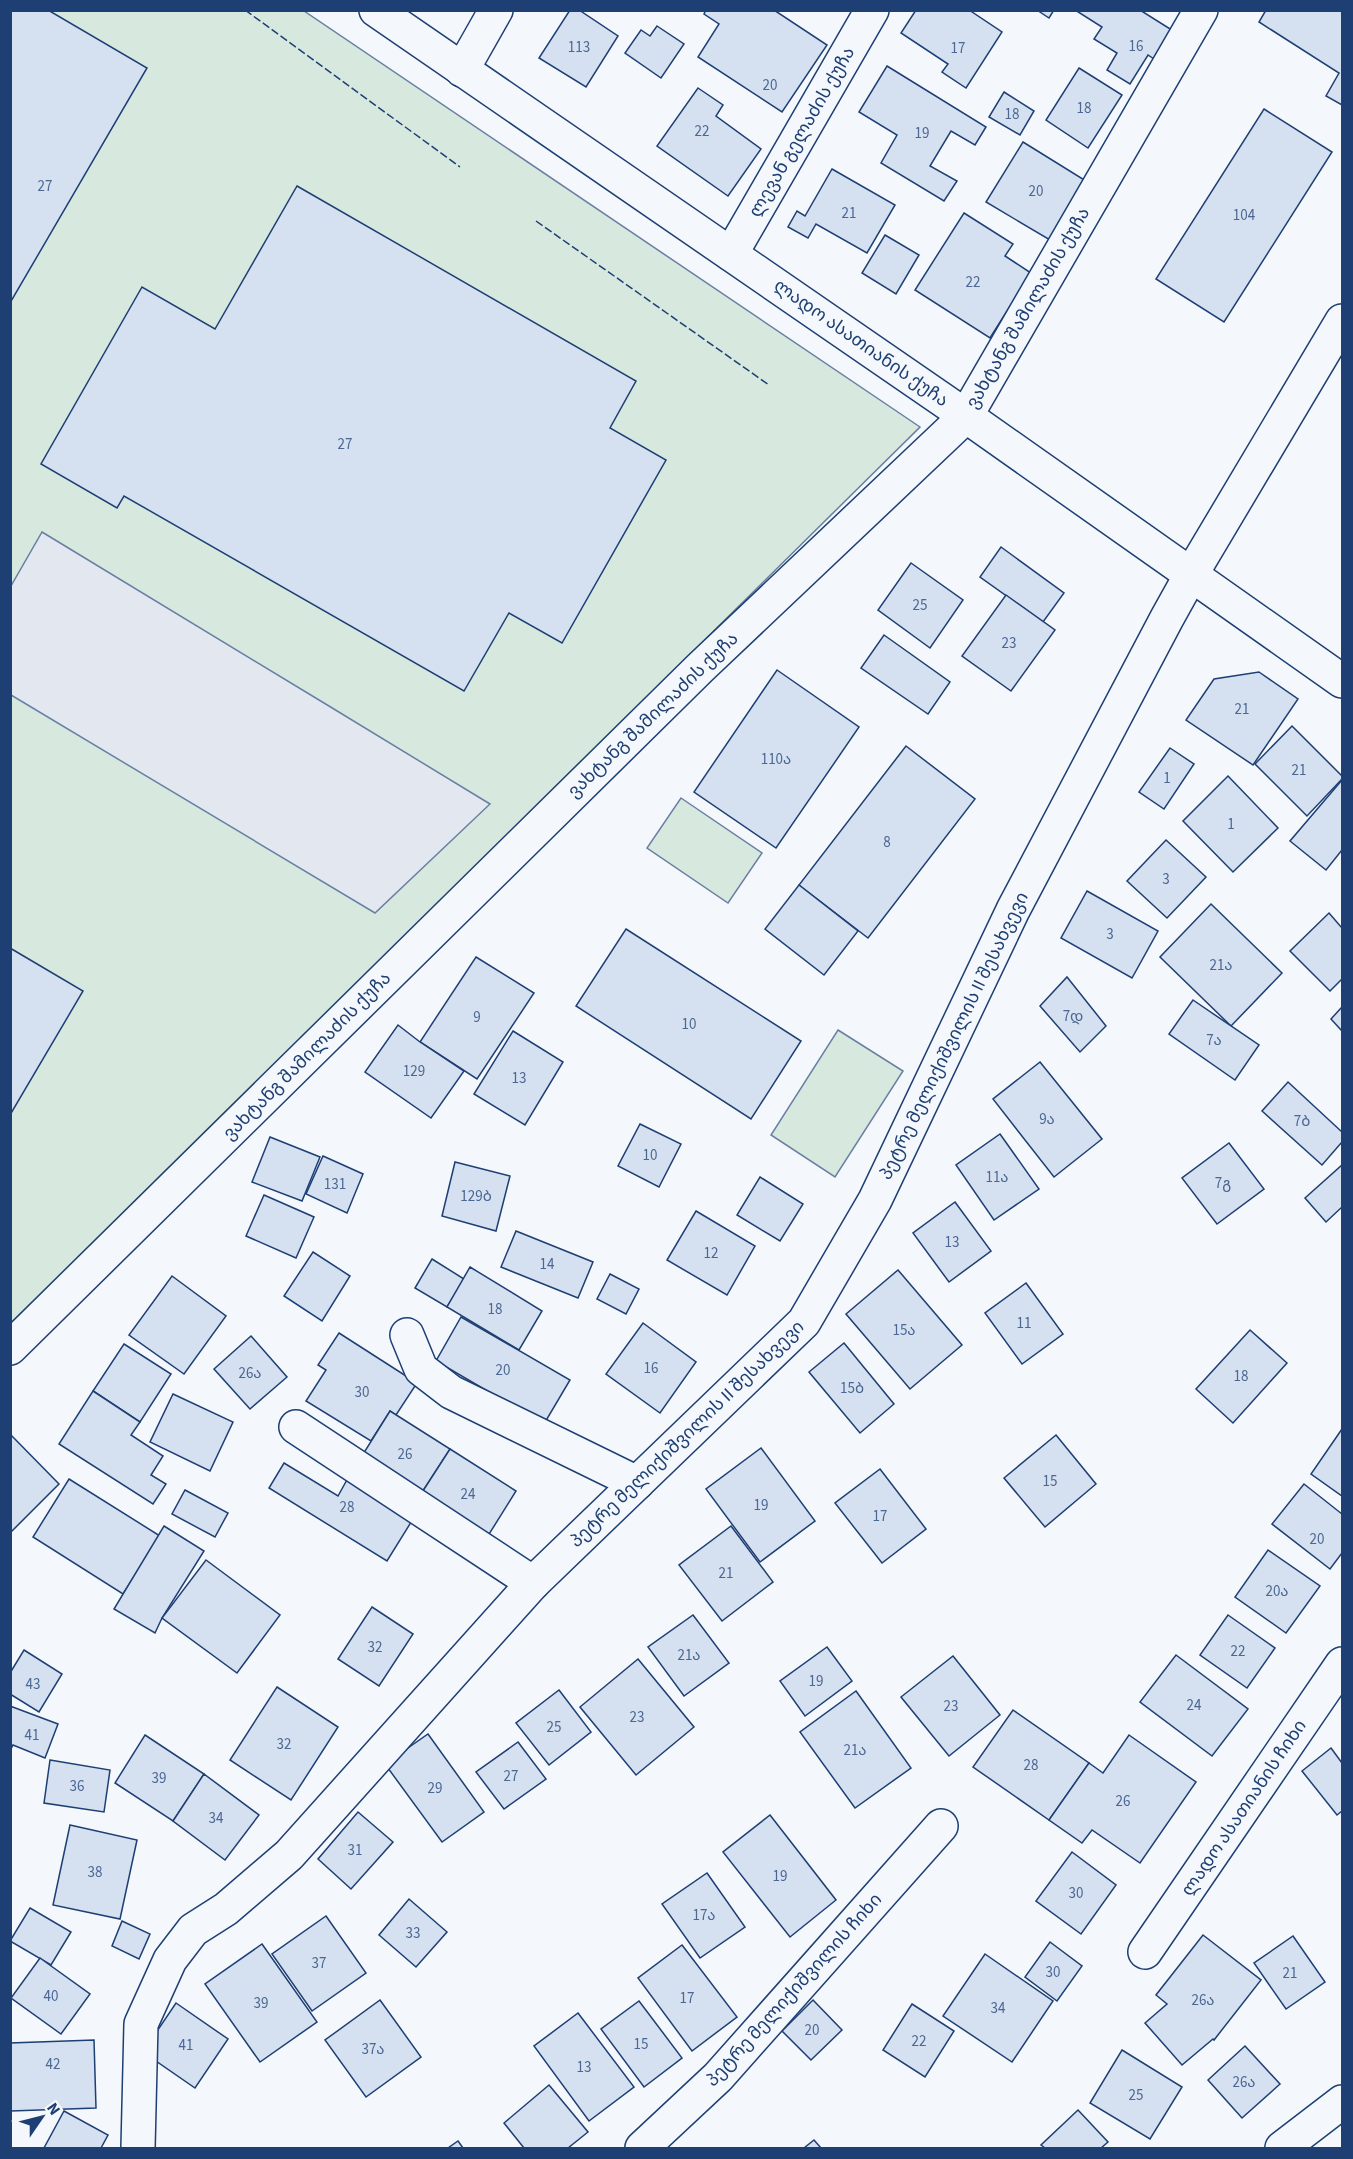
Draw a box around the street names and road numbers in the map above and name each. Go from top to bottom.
street label: ლევან გელაძის ქუჩა [743,42,861,222]
street label: ვახტანგ შამილაძის ქუჩა [960,203,1096,413]
street label: ლადო ასათიანის ქუჩა [769,273,953,413]
street label: ვახტანგ შამილაძის ქუჩა [562,627,744,803]
street label: პეტრე მელიქიშვილის II შესახვევი [873,888,1035,1184]
street label: ვახტანგ შამილაძის ქუჩა [217,966,397,1146]
street label: პეტრე მელიქიშვილის II შესახვევი [564,1315,810,1553]
street label: ლადო ასათიანის ჩიხი [1175,1715,1313,1901]
street label: პეტრე მელიქიშვილის ჩიხი [700,1888,888,2092]

